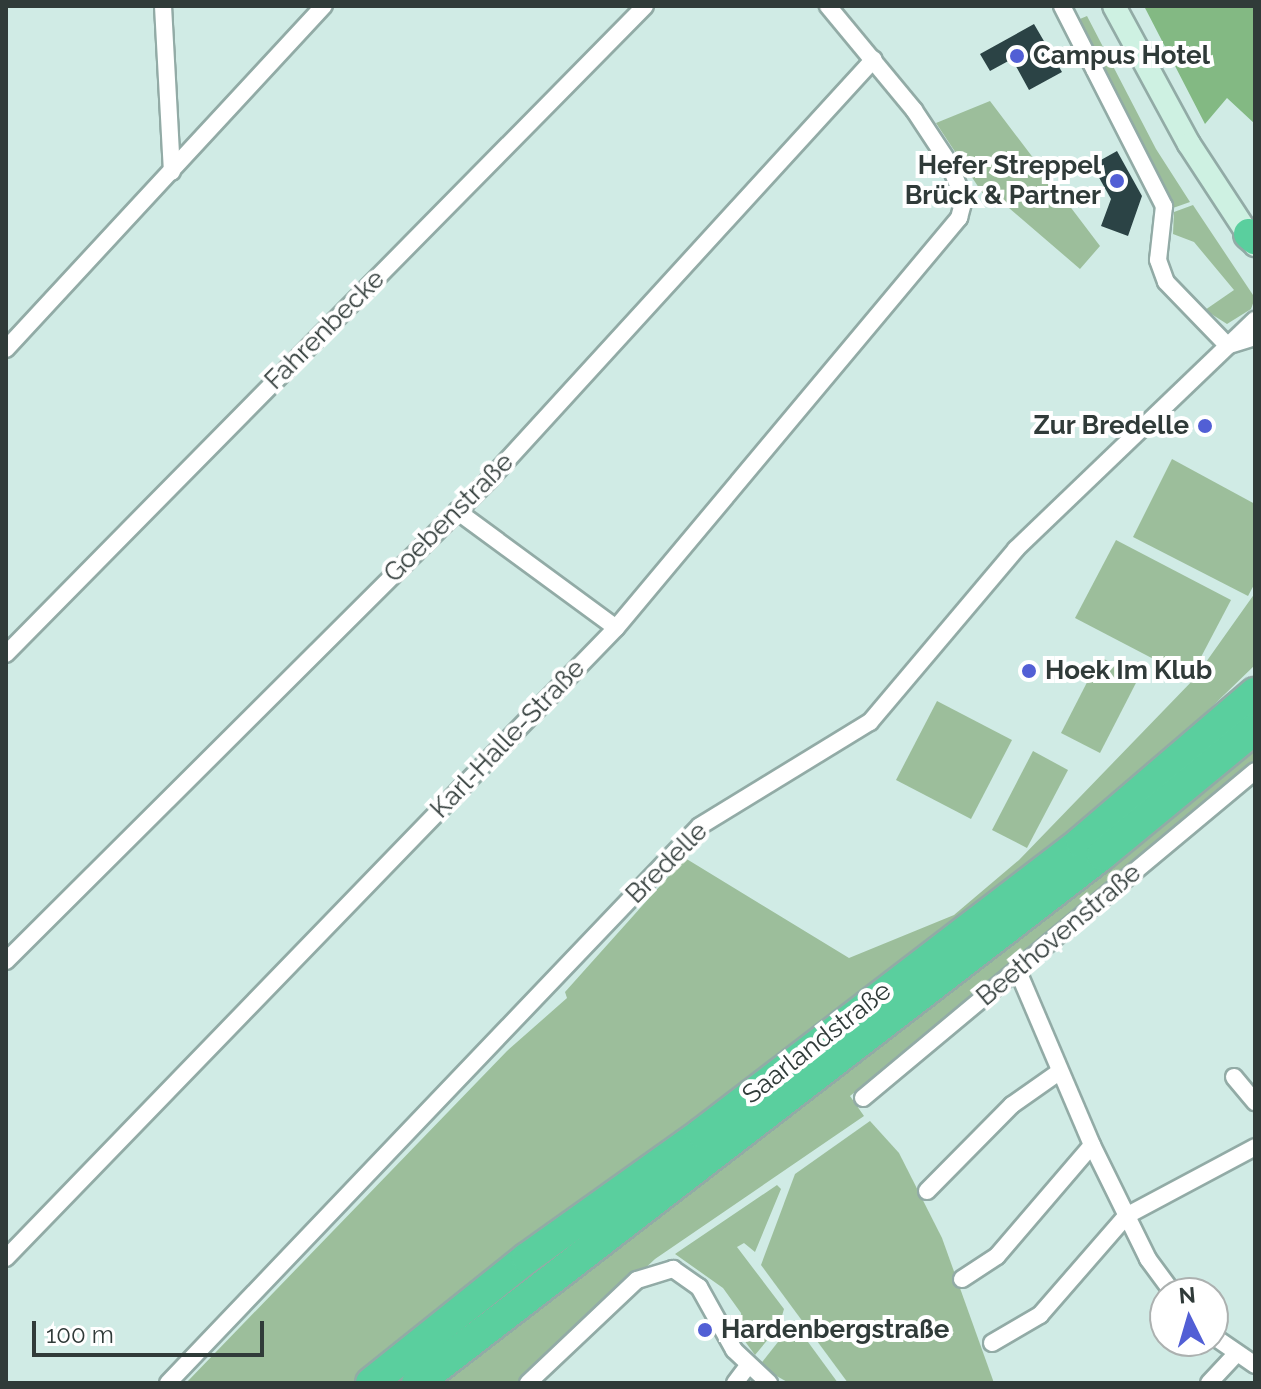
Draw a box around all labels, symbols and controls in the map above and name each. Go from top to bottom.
place label: Campus Hotel [1033,40,1210,72]
marker: Campus Hotel [1008,47,1026,65]
place label: Hefer Streppel Brück & Partner [905,150,1101,212]
marker: Hefer Streppel Brück & Partner [1108,172,1126,190]
street label: Fahrenbecke [259,264,391,396]
place label: Zur Bredelle [1033,410,1189,442]
marker: Zur Bredelle [1196,417,1214,435]
street label: Goebenstraße [378,447,520,589]
street label: Karl-Halle-Straße [424,653,592,825]
place label: Hoek Im Klub [1045,655,1212,687]
marker: Hoek Im Klub [1020,662,1038,680]
street label: Bredelle [620,816,714,910]
street label: Beethovenstraße [971,857,1147,1013]
street label: Saarlandstraße [737,975,897,1111]
north arrow [1149,1277,1229,1357]
text: N [1178,1281,1197,1309]
scale bar [36,1305,268,1355]
place label: Hardenbergstraße [721,1314,949,1346]
text: 100 m [46,1320,114,1349]
marker: Hardenbergstraße [696,1321,714,1339]

